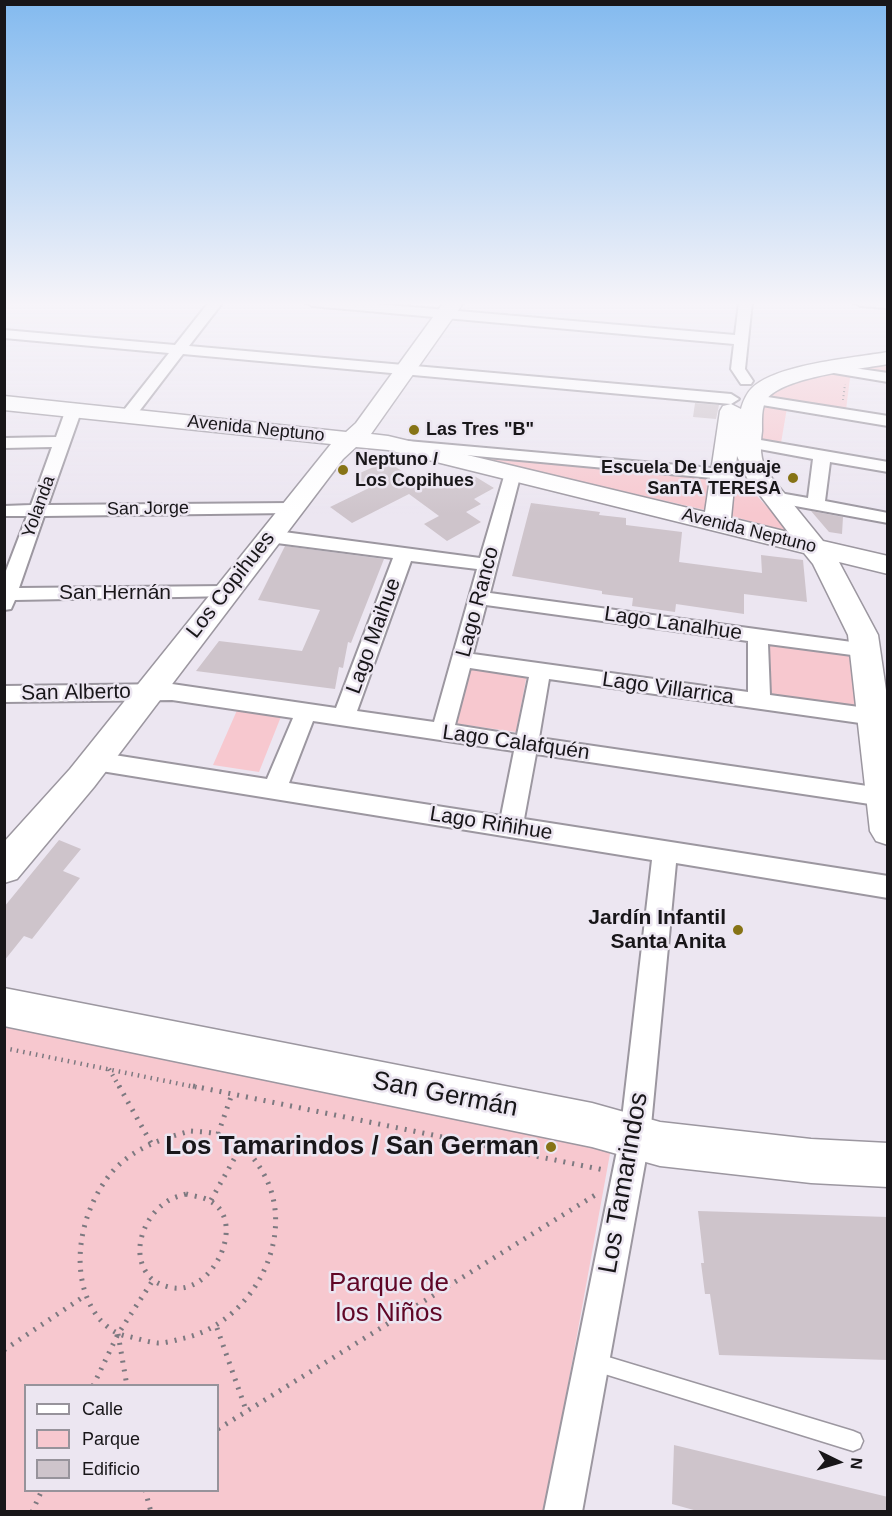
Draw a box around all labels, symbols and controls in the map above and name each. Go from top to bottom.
street label: Avenida Neptuno [186,411,326,447]
place label: Las Tres "B" [426,419,534,441]
marker: Las Tres "B" [407,423,421,437]
place label: Neptuno / Los Copihues [355,449,474,492]
place label: Escuela De Lenguaje SanTA TERESA [601,457,781,500]
marker: Neptuno / Los Copihues [336,463,350,477]
marker: Escuela De Lenguaje SanTA TERESA [786,471,800,485]
street label: Yolanda [18,473,60,541]
street label: San Jorge [107,497,189,521]
street label: Avenida Neptuno [680,504,818,558]
street label: Los Copihues [182,527,280,643]
street label: Lago Ranco [451,544,505,660]
street label: Lago Maihue [341,575,407,697]
street label: San Hernán [59,580,171,606]
street label: Lago Lanalhue [602,602,744,646]
street label: Lago Villarrica [601,667,735,711]
street label: San Alberto [21,679,131,707]
street label: Lago Calafquén [441,720,591,766]
street label: Lago Riñihue [428,802,554,846]
place label: Jardín Infantil Santa Anita [588,905,726,955]
marker: Jardín Infantil Santa Anita [731,923,745,937]
street label: San Germán [370,1066,520,1124]
street label: Los Tamarindos [593,1090,655,1276]
place label: Los Tamarindos / San German [165,1131,539,1163]
marker: Los Tamarindos / San German [544,1140,558,1154]
park label: Parque de los Niños [329,1268,449,1330]
legend [24,1384,219,1492]
text: Calle [82,1399,123,1419]
text: Parque [82,1429,140,1449]
north arrow [808,1432,868,1492]
text: N [847,1457,865,1470]
text: Edificio [82,1459,140,1479]

